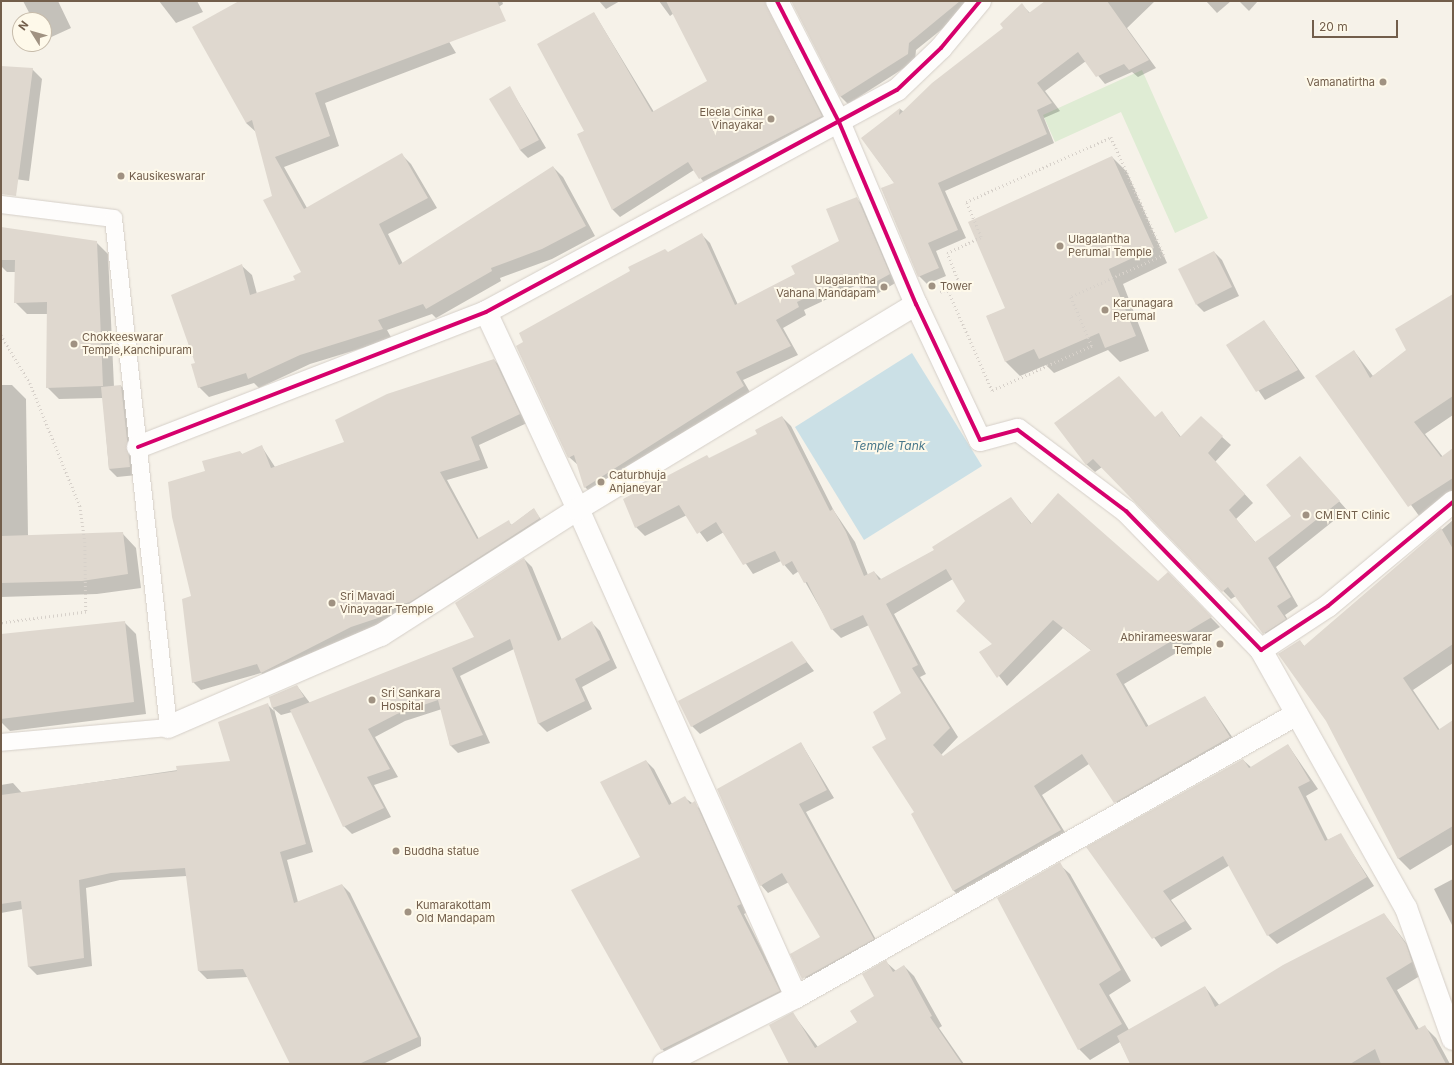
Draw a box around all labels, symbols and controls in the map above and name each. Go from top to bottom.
north arrow [12,12,52,52]
scale bar [1314,12,1400,38]
text: N [15,18,31,33]
text: 20 m [1319,19,1348,34]
place label: Vamanatirtha [1306,75,1375,89]
marker: Vamanatirtha [1378,77,1388,87]
place label: Eleela Cinka Vinayakar [700,106,763,132]
marker: Eleela Cinka Vinayakar [766,114,776,124]
place label: Kausikeswarar [129,169,205,183]
marker: Kausikeswarar [116,171,126,181]
place label: Ulagalantha Perumal Temple [1068,233,1152,259]
marker: Ulagalantha Perumal Temple [1055,241,1065,251]
place label: Ulagalantha Vahana Mandapam [776,274,876,300]
place label: Tower [940,279,972,293]
marker: Tower [927,281,937,291]
marker: Ulagalantha Vahana Mandapam [879,282,889,292]
place label: Karunagara Perumal [1113,297,1173,323]
marker: Karunagara Perumal [1100,305,1110,315]
place label: Chokkeeswarar Temple,Kanchipuram [82,331,192,357]
marker: Chokkeeswarar Temple,Kanchipuram [69,339,79,349]
water label: Temple Tank [853,439,925,453]
place label: Caturbhuja Anjaneyar [609,469,666,495]
marker: Caturbhuja Anjaneyar [596,477,606,487]
place label: CM ENT Clinic [1315,508,1390,522]
marker: CM ENT Clinic [1300,509,1312,521]
place label: Sri Mavadi Vinayagar Temple [340,590,433,616]
marker: Sri Mavadi Vinayagar Temple [327,598,337,608]
place label: Abhirameeswarar Temple [1120,631,1212,657]
marker: Abhirameeswarar Temple [1215,639,1225,649]
place label: Sri Sankara Hospital [381,687,440,713]
marker: Sri Sankara Hospital [366,694,378,706]
place label: Buddha statue [404,844,479,858]
marker: Buddha statue [391,846,401,856]
place label: Kumarakottam Old Mandapam [416,899,495,925]
marker: Kumarakottam Old Mandapam [403,907,413,917]

